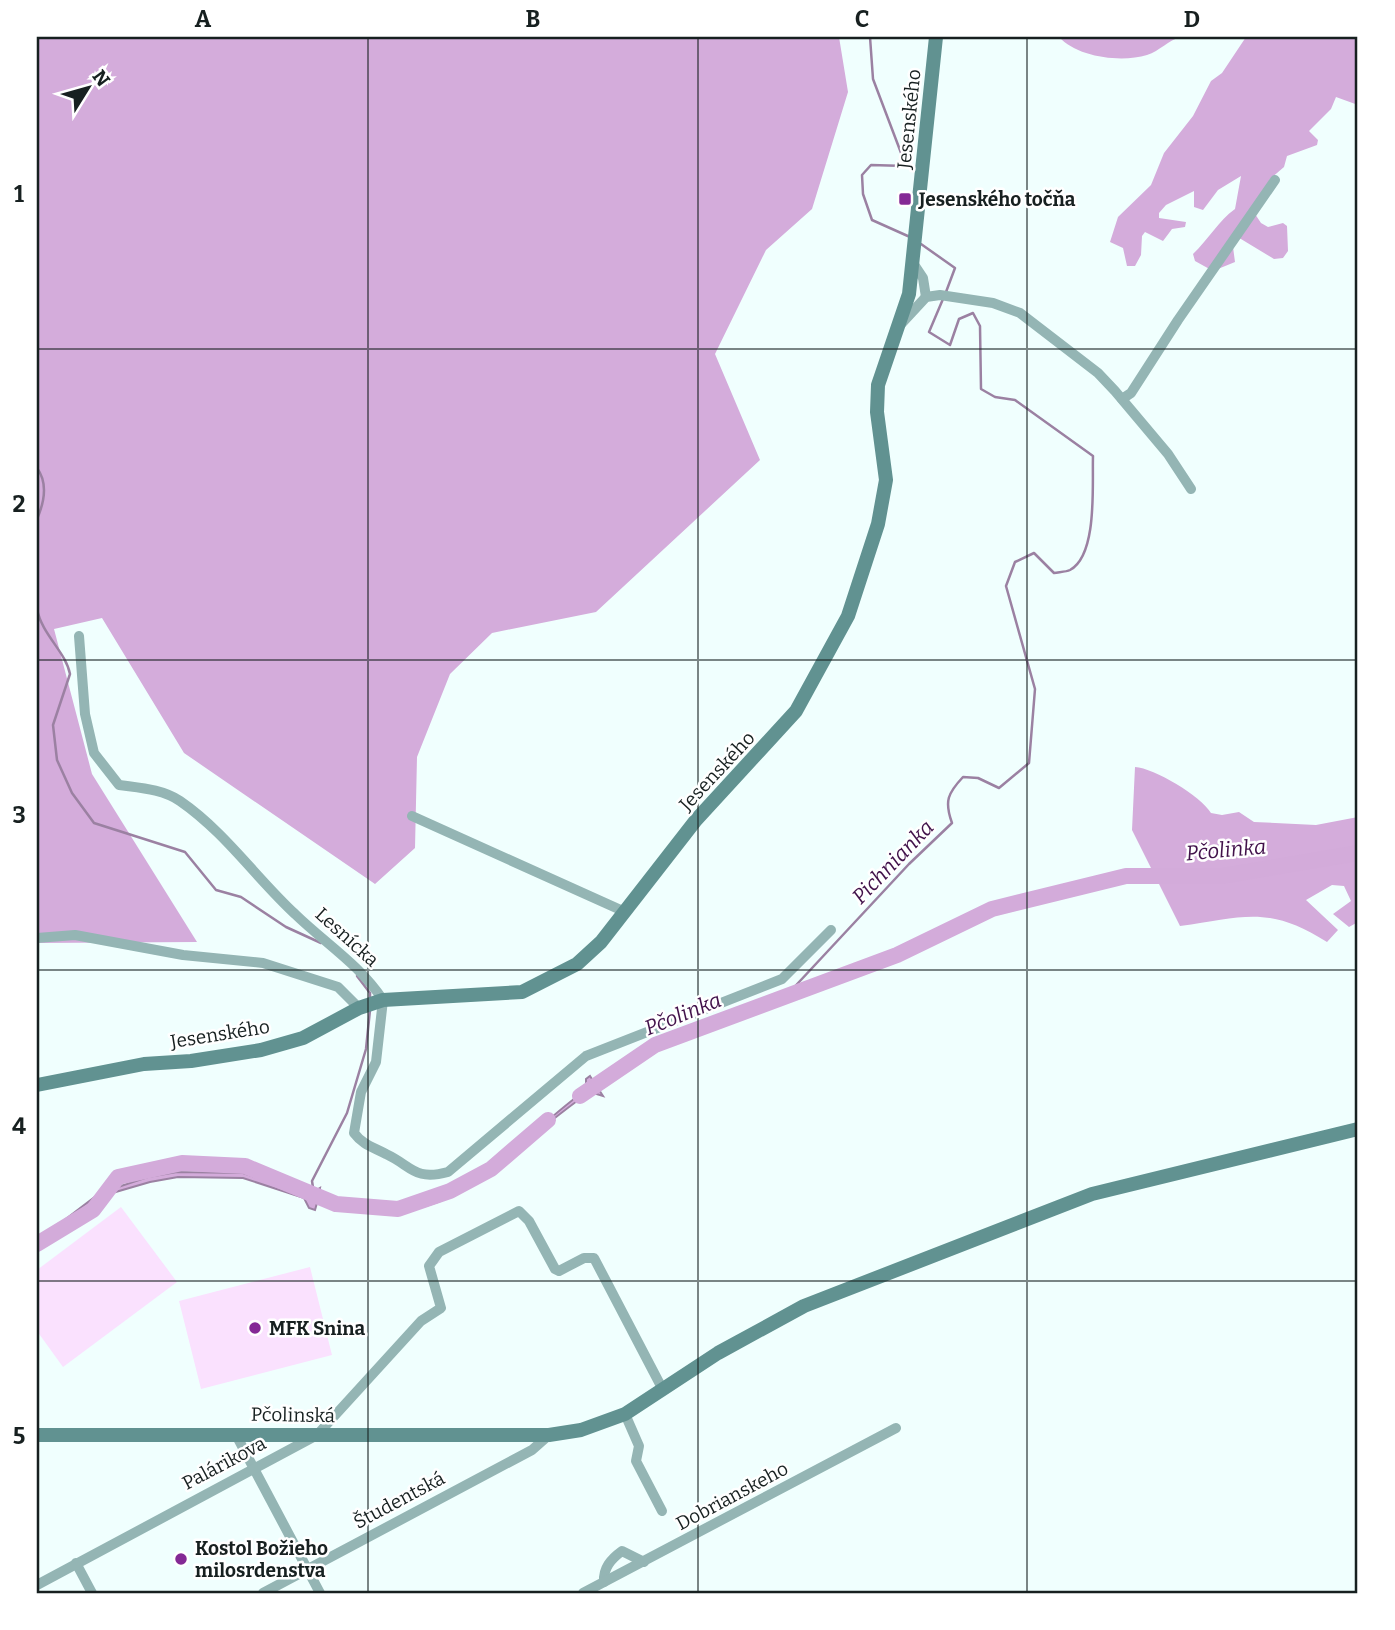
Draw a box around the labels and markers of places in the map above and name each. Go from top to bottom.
place label: Jesenského točňa [918,188,1076,211]
marker: Jesenského točňa [897,191,913,207]
place label: MFK Snina [269,1317,365,1340]
marker: MFK Snina [247,1320,263,1336]
place label: Kostol Božieho milosrdenstva [195,1537,328,1582]
marker: Kostol Božieho milosrdenstva [173,1551,189,1567]

